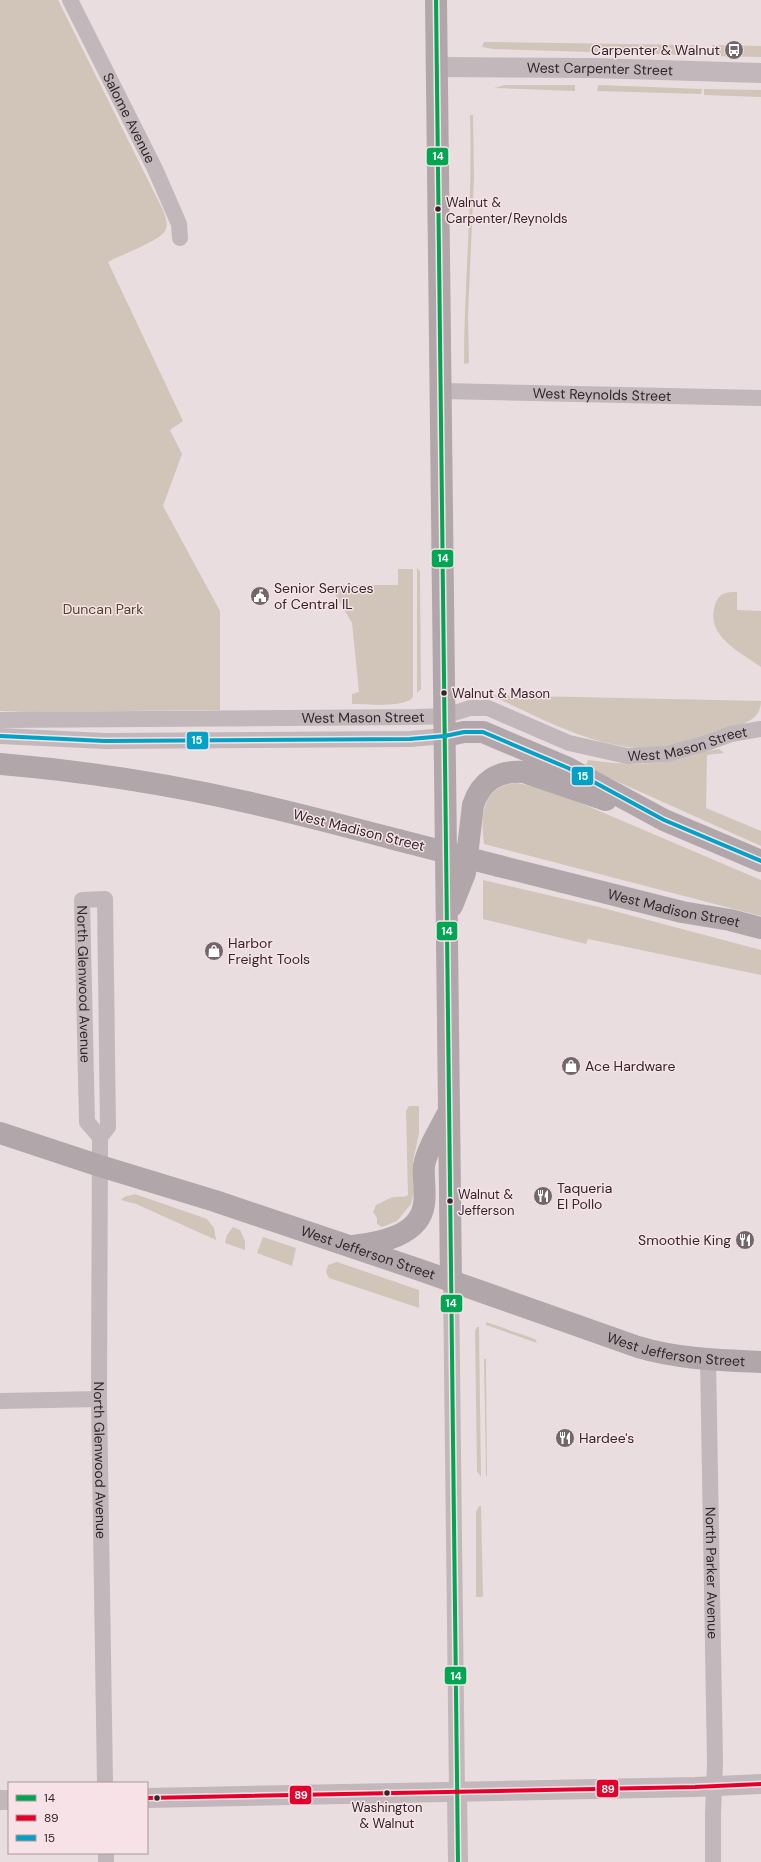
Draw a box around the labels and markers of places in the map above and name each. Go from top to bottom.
bus stop icon: Carpenter & Walnut [723,39,745,61]
place label: Carpenter & Walnut [591,41,720,59]
place label: Walnut & Carpenter/Reynolds [446,194,568,227]
marker: Walnut & Carpenter/Reynolds [433,204,443,214]
place label: Senior Services of Central IL [274,579,374,613]
public building icon: Senior Services of Central IL [249,585,271,607]
place label: Walnut & Mason [452,685,550,702]
marker: Walnut & Mason [439,688,449,698]
place label: Harbor Freight Tools [228,934,310,968]
shop icon: Harbor Freight Tools [203,940,225,962]
shop icon: Ace Hardware [560,1055,582,1077]
place label: Ace Hardware [585,1057,675,1075]
place label: Taqueria El Pollo [557,1179,612,1213]
restaurant icon: Taqueria El Pollo [532,1185,554,1207]
place label: Walnut & Jefferson [458,1186,514,1219]
marker: Walnut & Jefferson [445,1196,455,1206]
restaurant icon: Smoothie King [734,1229,756,1251]
place label: Smoothie King [638,1231,731,1249]
restaurant icon: Hardee's [554,1427,576,1449]
place label: Hardee's [579,1429,634,1447]
marker: Washington & Walnut [382,1788,392,1798]
unlabelled marker [152,1793,162,1803]
place label: Washington & Walnut [352,1799,422,1832]

